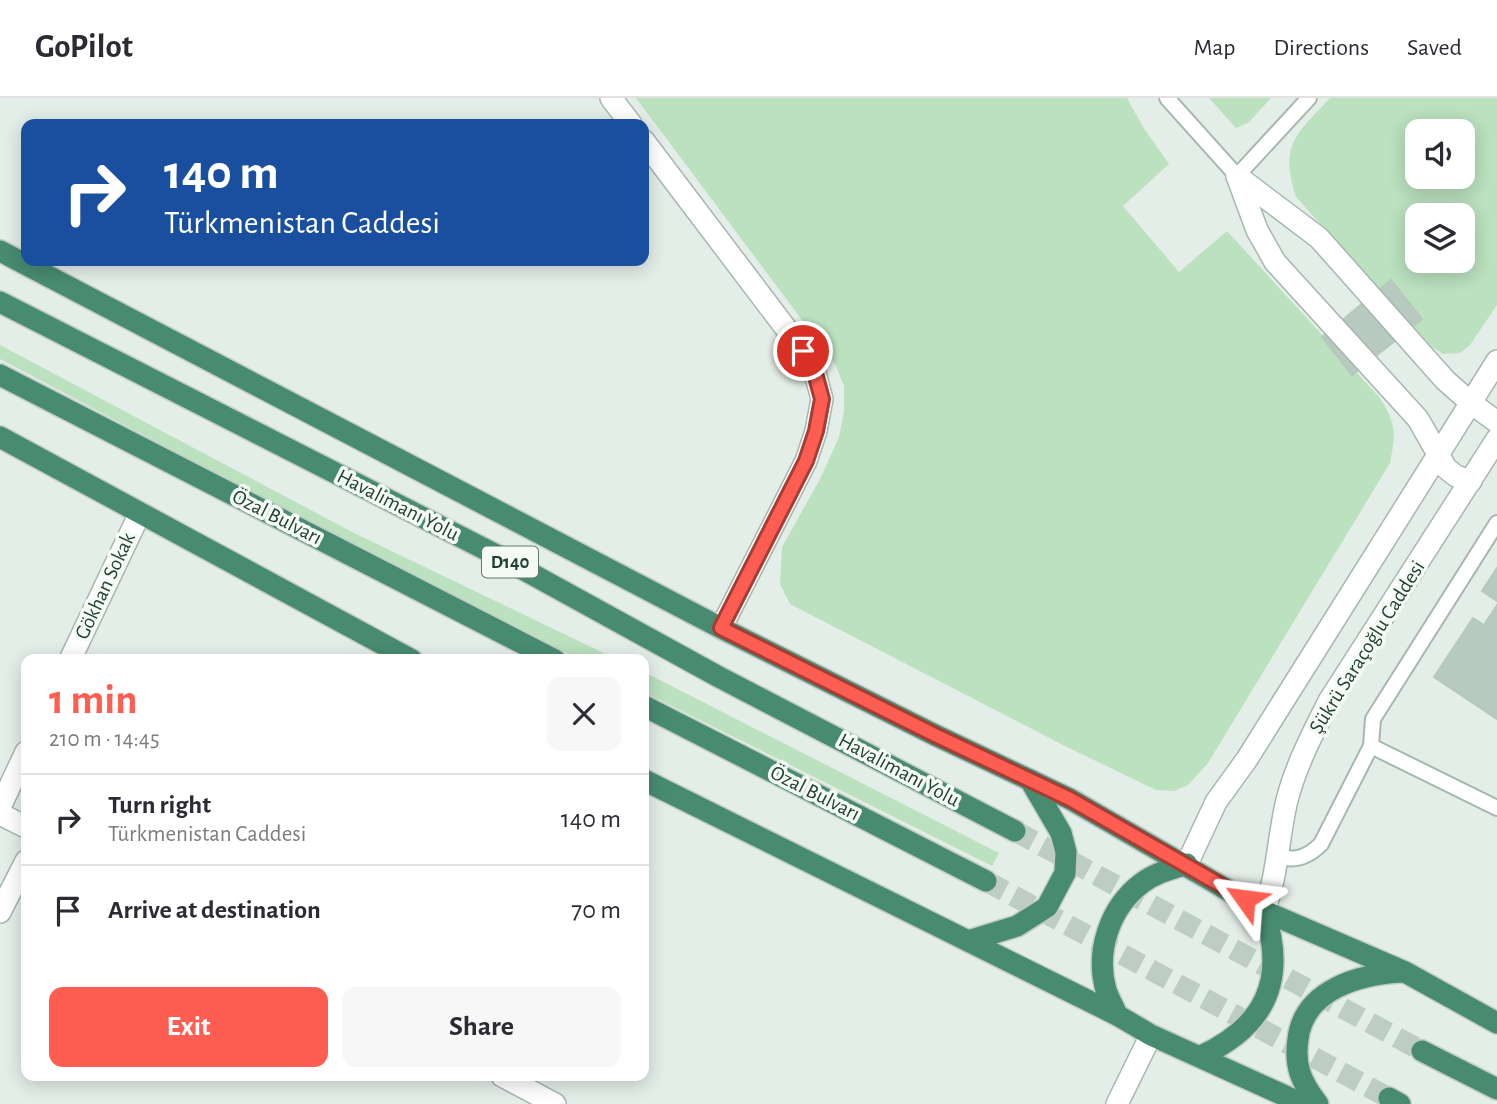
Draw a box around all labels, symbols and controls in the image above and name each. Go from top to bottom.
text: GoPilot [35,31,133,64]
text: Map [1193,36,1235,60]
text: Directions [1273,36,1369,60]
text: Saved [1407,36,1462,60]
map controls [1405,119,1475,273]
button: sound [1405,119,1475,189]
icon: right [49,147,140,238]
text: 140 m [164,149,279,198]
button: layers [1405,203,1475,273]
text: Türkmenistan Caddesi [164,207,440,239]
pin [773,321,833,381]
icon: arrive [784,332,822,370]
street label: Havalimanı Yolu [334,465,463,545]
street label: Özal Bulvarı [229,485,326,548]
street label: Gökhan Sokak [71,529,139,643]
road number: D140 [482,547,538,578]
street label: Şükrü Saraçoğlu Caddesi [1305,557,1429,737]
button: close [547,677,621,751]
text: 1 min [49,679,138,721]
text: 210 m · 14:45 [49,728,160,751]
street label: Havalimanı Yolu [835,729,963,811]
street label: Özal Bulvarı [767,761,864,824]
text: Turn right [108,792,211,818]
icon: right [49,801,87,839]
text: 140 m [561,806,621,832]
text: Türkmenistan Caddesi [108,823,306,846]
position arrow [1208,862,1282,936]
icon: arrive [49,892,87,930]
text: Arrive at destination [108,897,321,923]
text: 70 m [571,897,621,923]
button: Exit [49,987,328,1067]
button: Share [342,987,621,1067]

